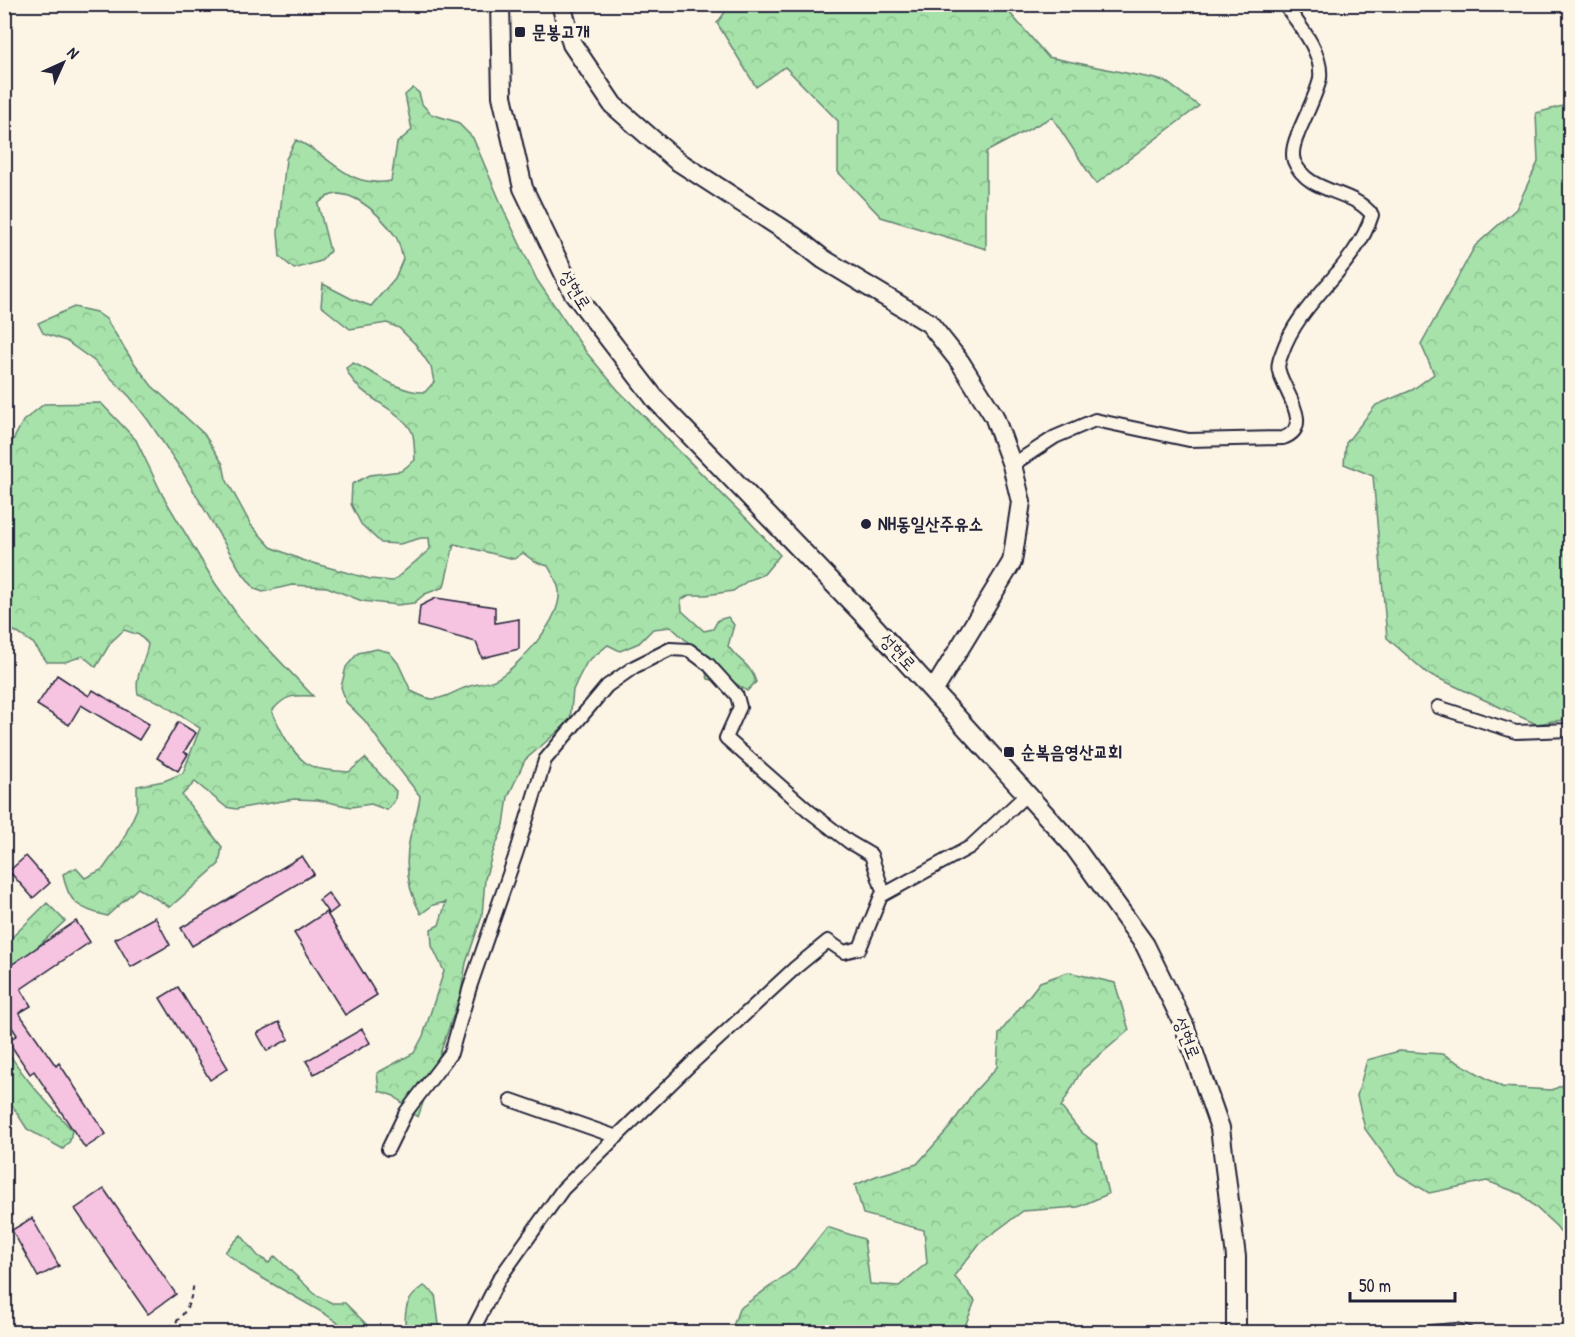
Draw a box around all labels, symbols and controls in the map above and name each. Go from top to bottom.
place label: 문봉고개 [532,19,590,44]
marker: 문봉고개 [513,25,527,39]
north arrow [33,33,93,93]
text: N [63,42,85,64]
street label: 성현로 [553,265,598,315]
place label: NH동일산주유소 [878,511,983,536]
marker: NH동일산주유소 [859,517,873,531]
street label: 성현로 [874,627,922,676]
place label: 순복음영산교회 [1021,739,1122,764]
marker: 순복음영산교회 [1002,745,1016,759]
street label: 성현로 [1168,1013,1207,1063]
scale bar [1350,1265,1455,1303]
text: 50 m [1359,1273,1391,1298]

